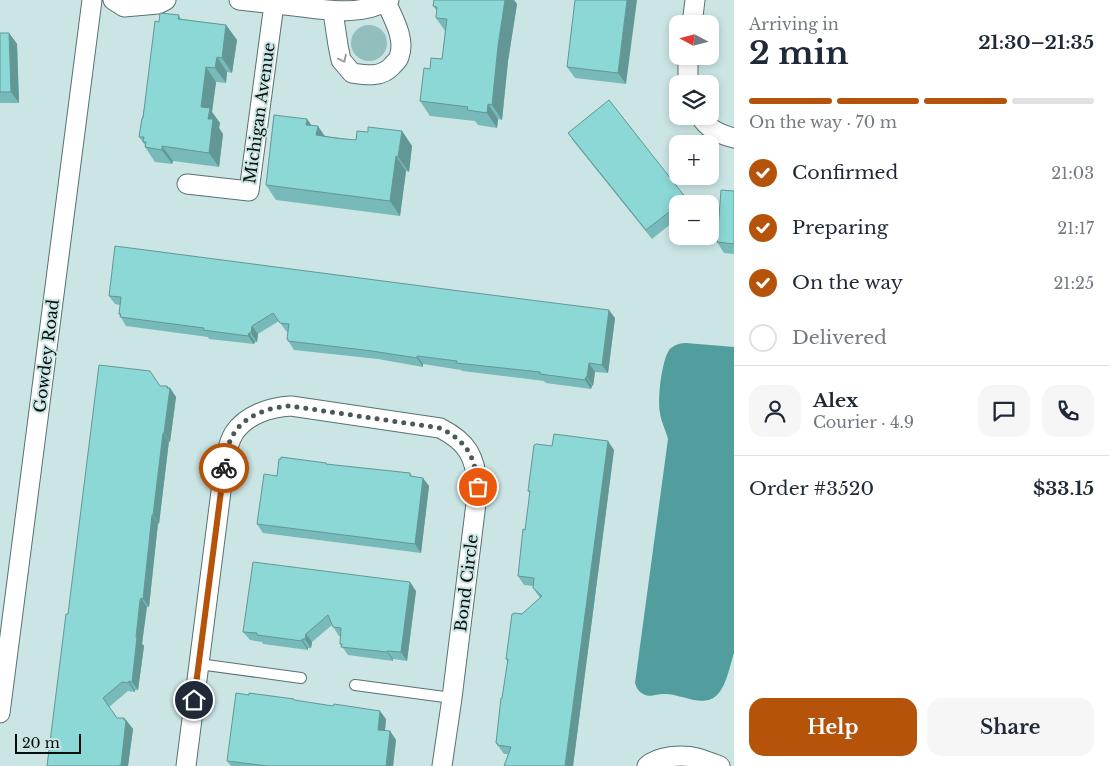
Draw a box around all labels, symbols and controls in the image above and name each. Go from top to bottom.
text: Arriving in [749,14,839,34]
north arrow [669,15,719,65]
map controls [669,15,719,245]
text: 21:30–21:35 [978,31,1094,54]
text: 2 min [749,33,849,73]
street label: Michigan Avenue [239,41,279,185]
one-way arrow [337,53,347,62]
button: layers [669,75,719,125]
text: On the way · 70 m [749,112,897,132]
button: + [669,135,719,185]
icon: check [749,159,777,187]
text: Confirmed [792,161,898,184]
text: 21:03 [1051,163,1094,183]
button: − [669,195,719,245]
icon: check [749,214,777,242]
text: Preparing [792,216,888,239]
text: 21:17 [1057,218,1094,238]
icon: check [749,269,777,297]
text: On the way [792,271,903,294]
text: 21:25 [1054,273,1094,293]
street label: Gowdey Road [29,298,63,414]
text: Delivered [792,326,887,349]
button: person [749,385,801,437]
button: chat [978,385,1030,437]
button: phone [1042,385,1094,437]
text: Alex [813,389,858,412]
text: Courier · 4.9 [813,412,914,432]
courier [199,443,249,493]
icon: bike [210,454,238,482]
pin [457,466,499,508]
icon: bag [464,473,492,501]
text: Order #3520 [749,477,874,500]
text: $33.15 [1033,477,1094,500]
street label: Bond Circle [450,533,482,633]
pin [173,679,215,721]
icon: home [180,686,208,714]
button: Help [749,698,917,756]
button: Share [927,698,1094,756]
scale bar [15,731,81,754]
text: 20 m [22,734,60,752]

